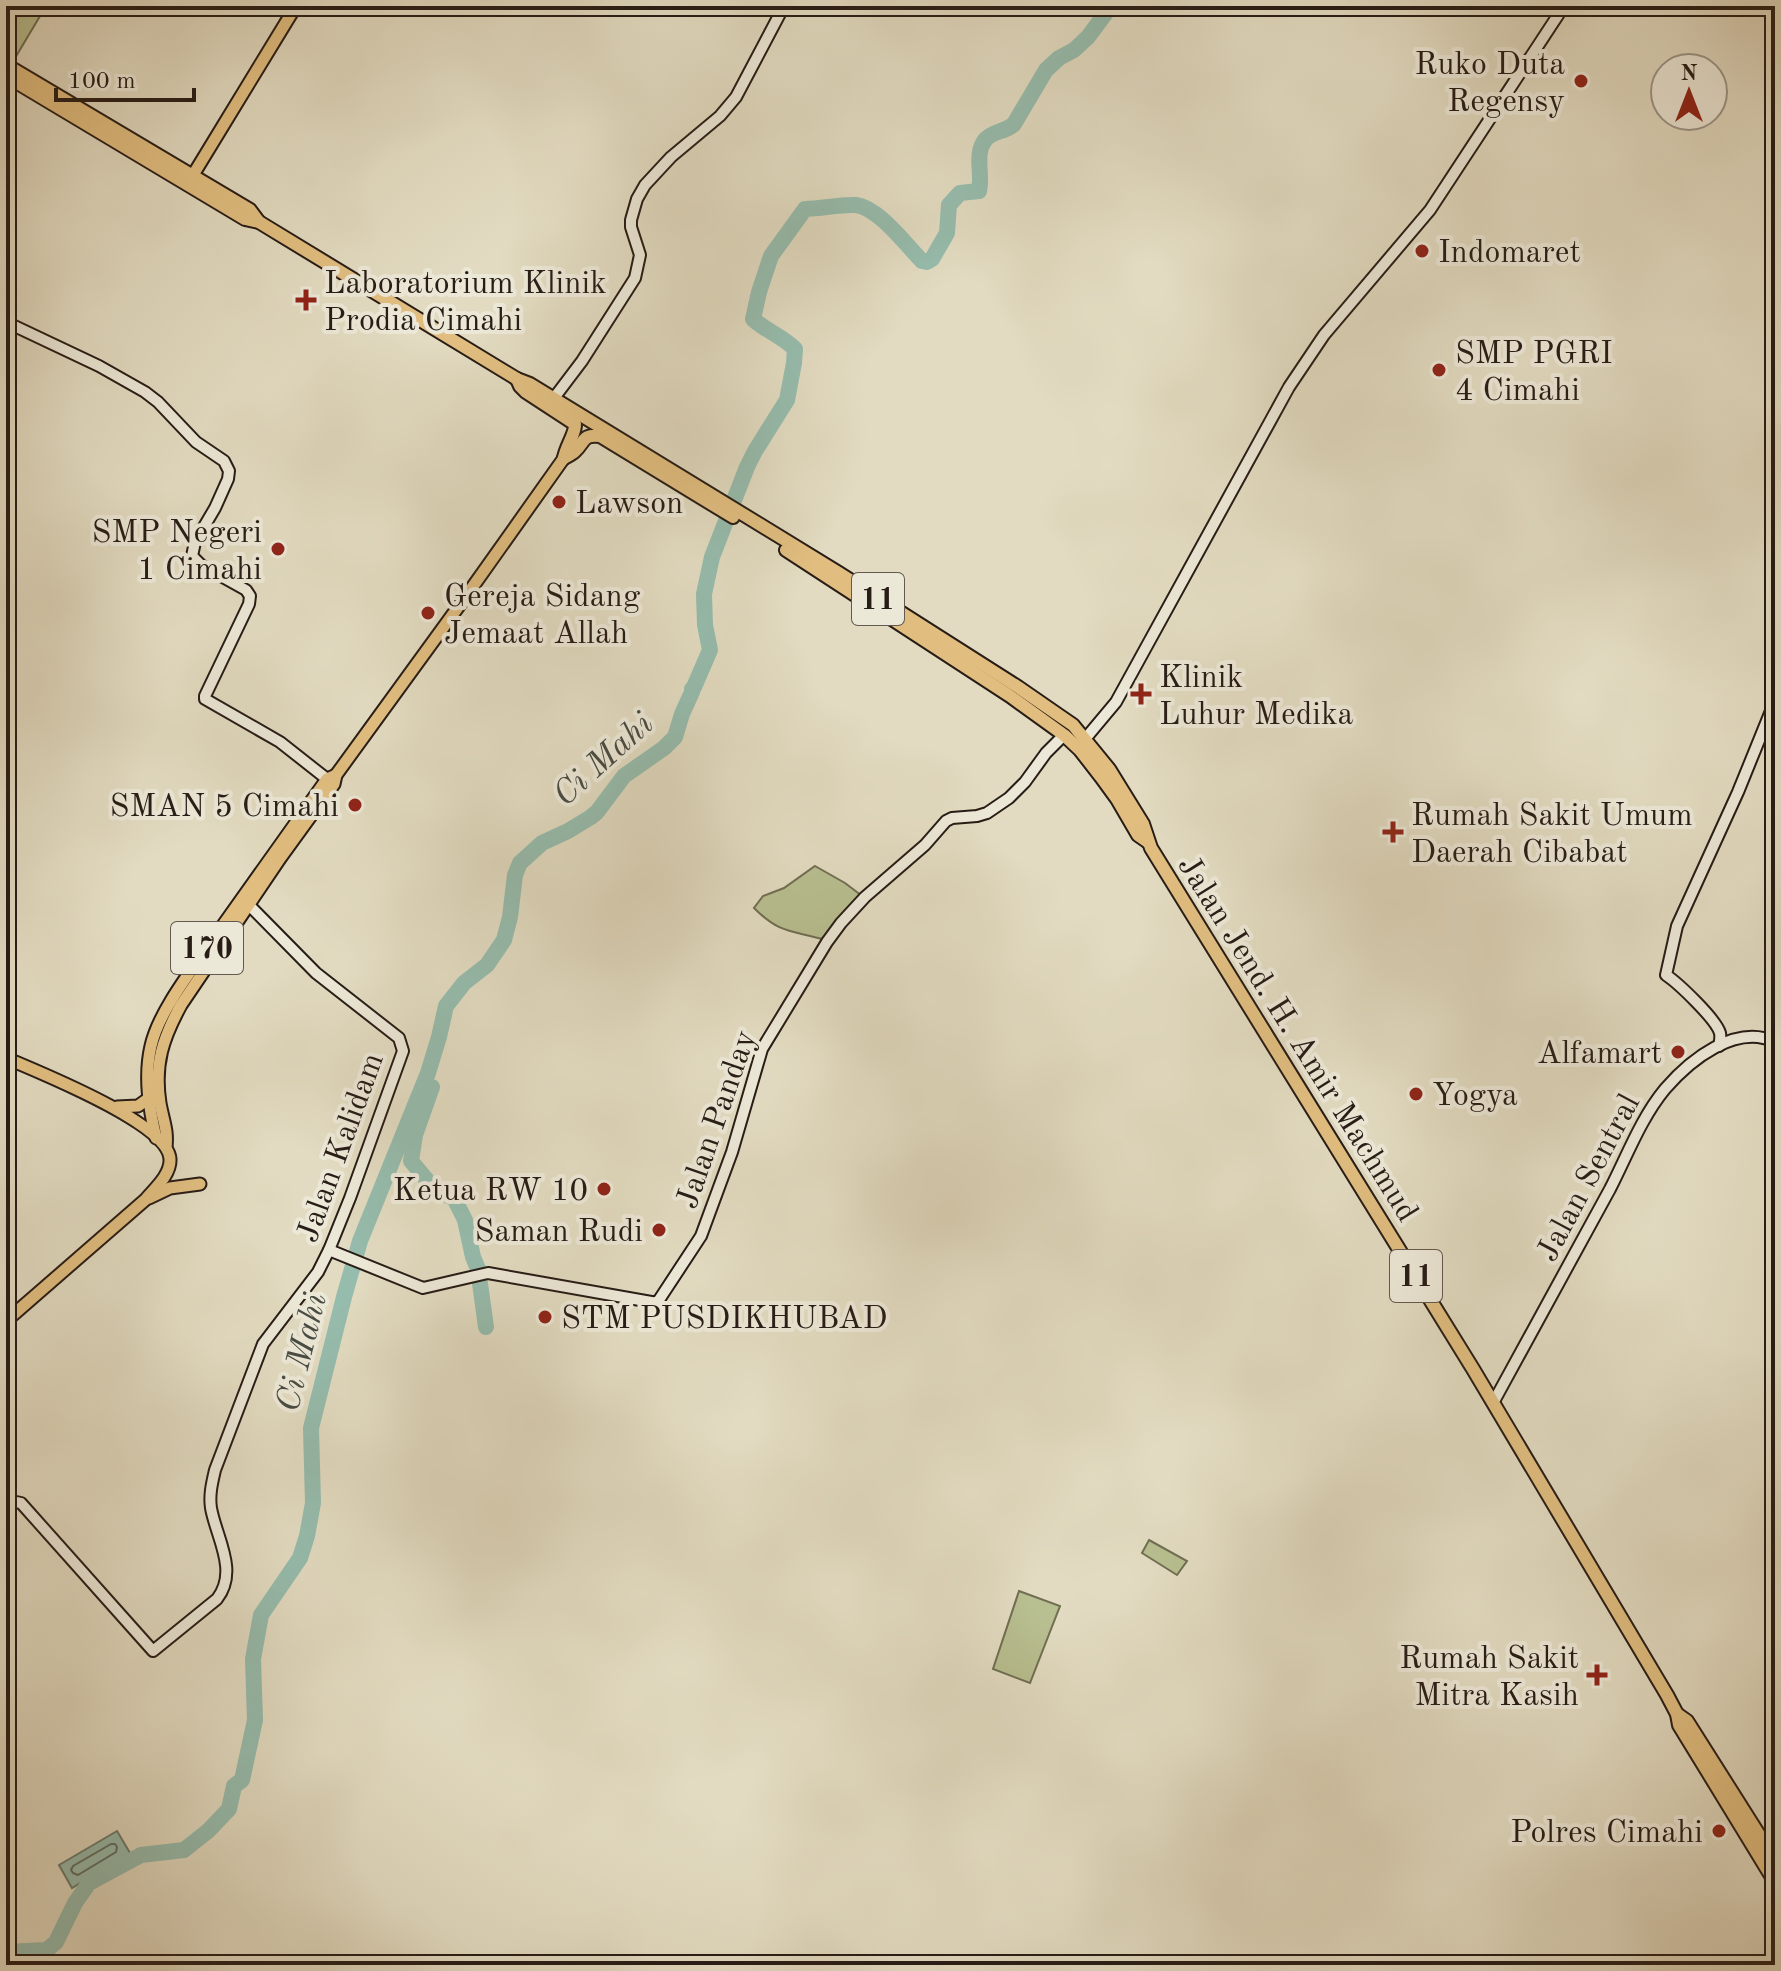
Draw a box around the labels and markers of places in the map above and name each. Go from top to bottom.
place label: Ruko Duta Regensy [1414,50,1565,119]
marker: Ruko Duta Regensy [1572,72,1590,90]
place label: Indomaret [1438,238,1581,270]
marker: Indomaret [1413,242,1431,260]
place label: Laboratorium Klinik Prodia Cimahi [324,269,607,338]
marker: Laboratorium Klinik Prodia Cimahi [295,289,317,311]
place label: SMP PGRI 4 Cimahi [1455,339,1613,408]
marker: SMP PGRI 4 Cimahi [1430,361,1448,379]
place label: Lawson [575,489,683,521]
marker: Lawson [550,493,568,511]
place label: SMP Negeri 1 Cimahi [92,518,262,587]
marker: SMP Negeri 1 Cimahi [269,540,287,558]
place label: Gereja Sidang Jemaat Allah [444,582,640,651]
marker: Gereja Sidang Jemaat Allah [419,604,437,622]
place label: Klinik Luhur Medika [1159,663,1354,732]
marker: Klinik Luhur Medika [1130,683,1152,705]
place label: SMAN 5 Cimahi [109,792,339,824]
marker: SMAN 5 Cimahi [346,796,364,814]
place label: Rumah Sakit Umum Daerah Cibabat [1411,801,1693,870]
marker: Rumah Sakit Umum Daerah Cibabat [1382,821,1404,843]
place label: Alfamart [1537,1039,1662,1071]
marker: Alfamart [1669,1043,1687,1061]
place label: Yogya [1432,1081,1518,1113]
marker: Yogya [1407,1085,1425,1103]
place label: Ketua RW 10 [393,1176,588,1208]
marker: Ketua RW 10 [595,1180,613,1198]
place label: Saman Rudi [475,1217,643,1249]
marker: Saman Rudi [650,1221,668,1239]
place label: STM PUSDIKHUBAD [561,1304,887,1336]
marker: STM PUSDIKHUBAD [536,1308,554,1326]
place label: Rumah Sakit Mitra Kasih [1399,1644,1579,1713]
marker: Rumah Sakit Mitra Kasih [1586,1664,1608,1686]
place label: Polres Cimahi [1510,1818,1703,1850]
marker: Polres Cimahi [1710,1822,1728,1840]

